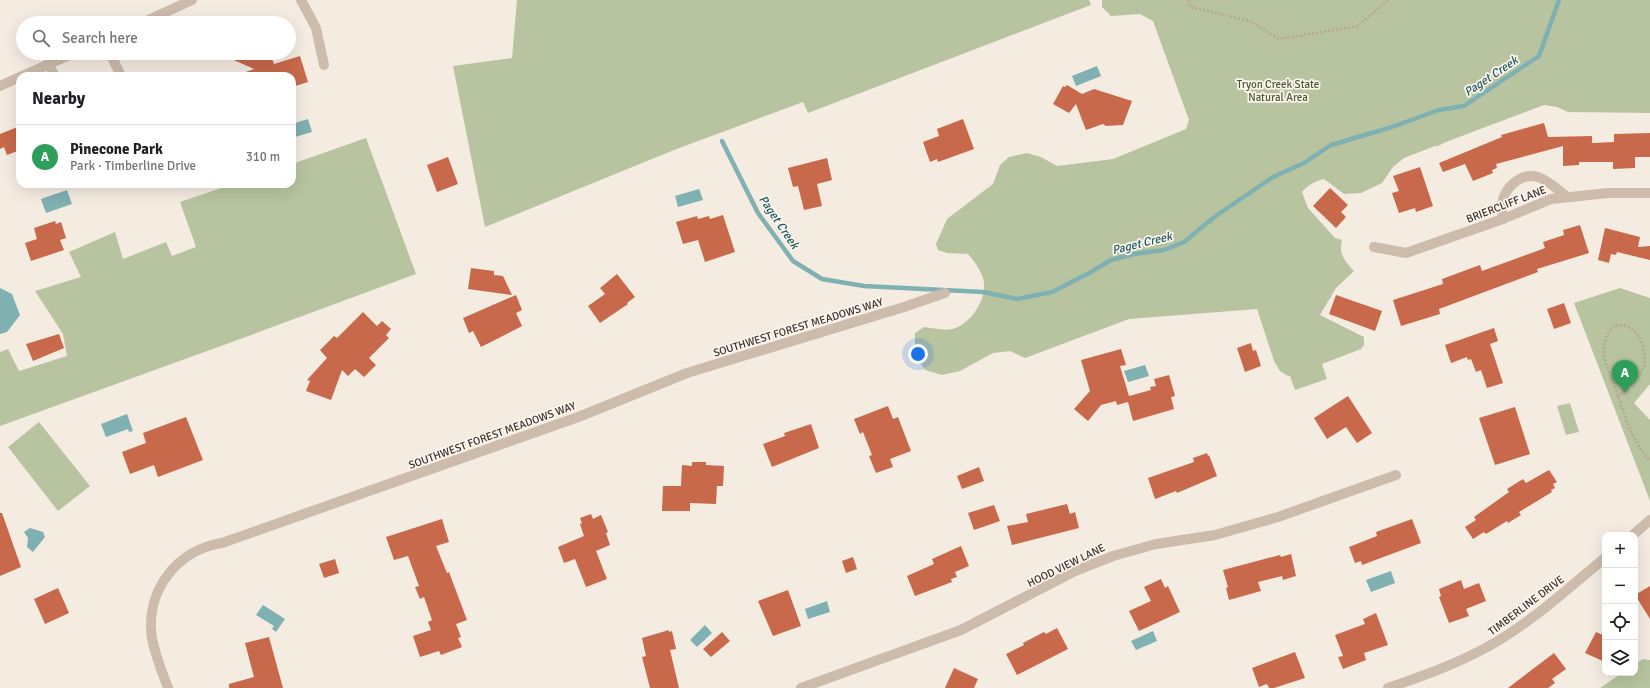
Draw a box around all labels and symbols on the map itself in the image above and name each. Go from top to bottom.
water label: Paget Creek [1462,53,1522,100]
park label: Tryon Creek State Natural Area [1237,78,1319,104]
street label: BRIERCLIFF LANE [1464,183,1548,226]
water label: Paget Creek [755,193,802,253]
water label: Paget Creek [1111,229,1175,258]
street label: SOUTHWEST FOREST MEADOWS WAY [712,295,885,360]
your location [908,344,928,364]
pin: A [1612,360,1638,393]
street label: SOUTHWEST FOREST MEADOWS WAY [407,399,578,472]
street label: HOOD VIEW LANE [1025,541,1107,590]
street label: TIMBERLINE DRIVE [1486,573,1567,638]

